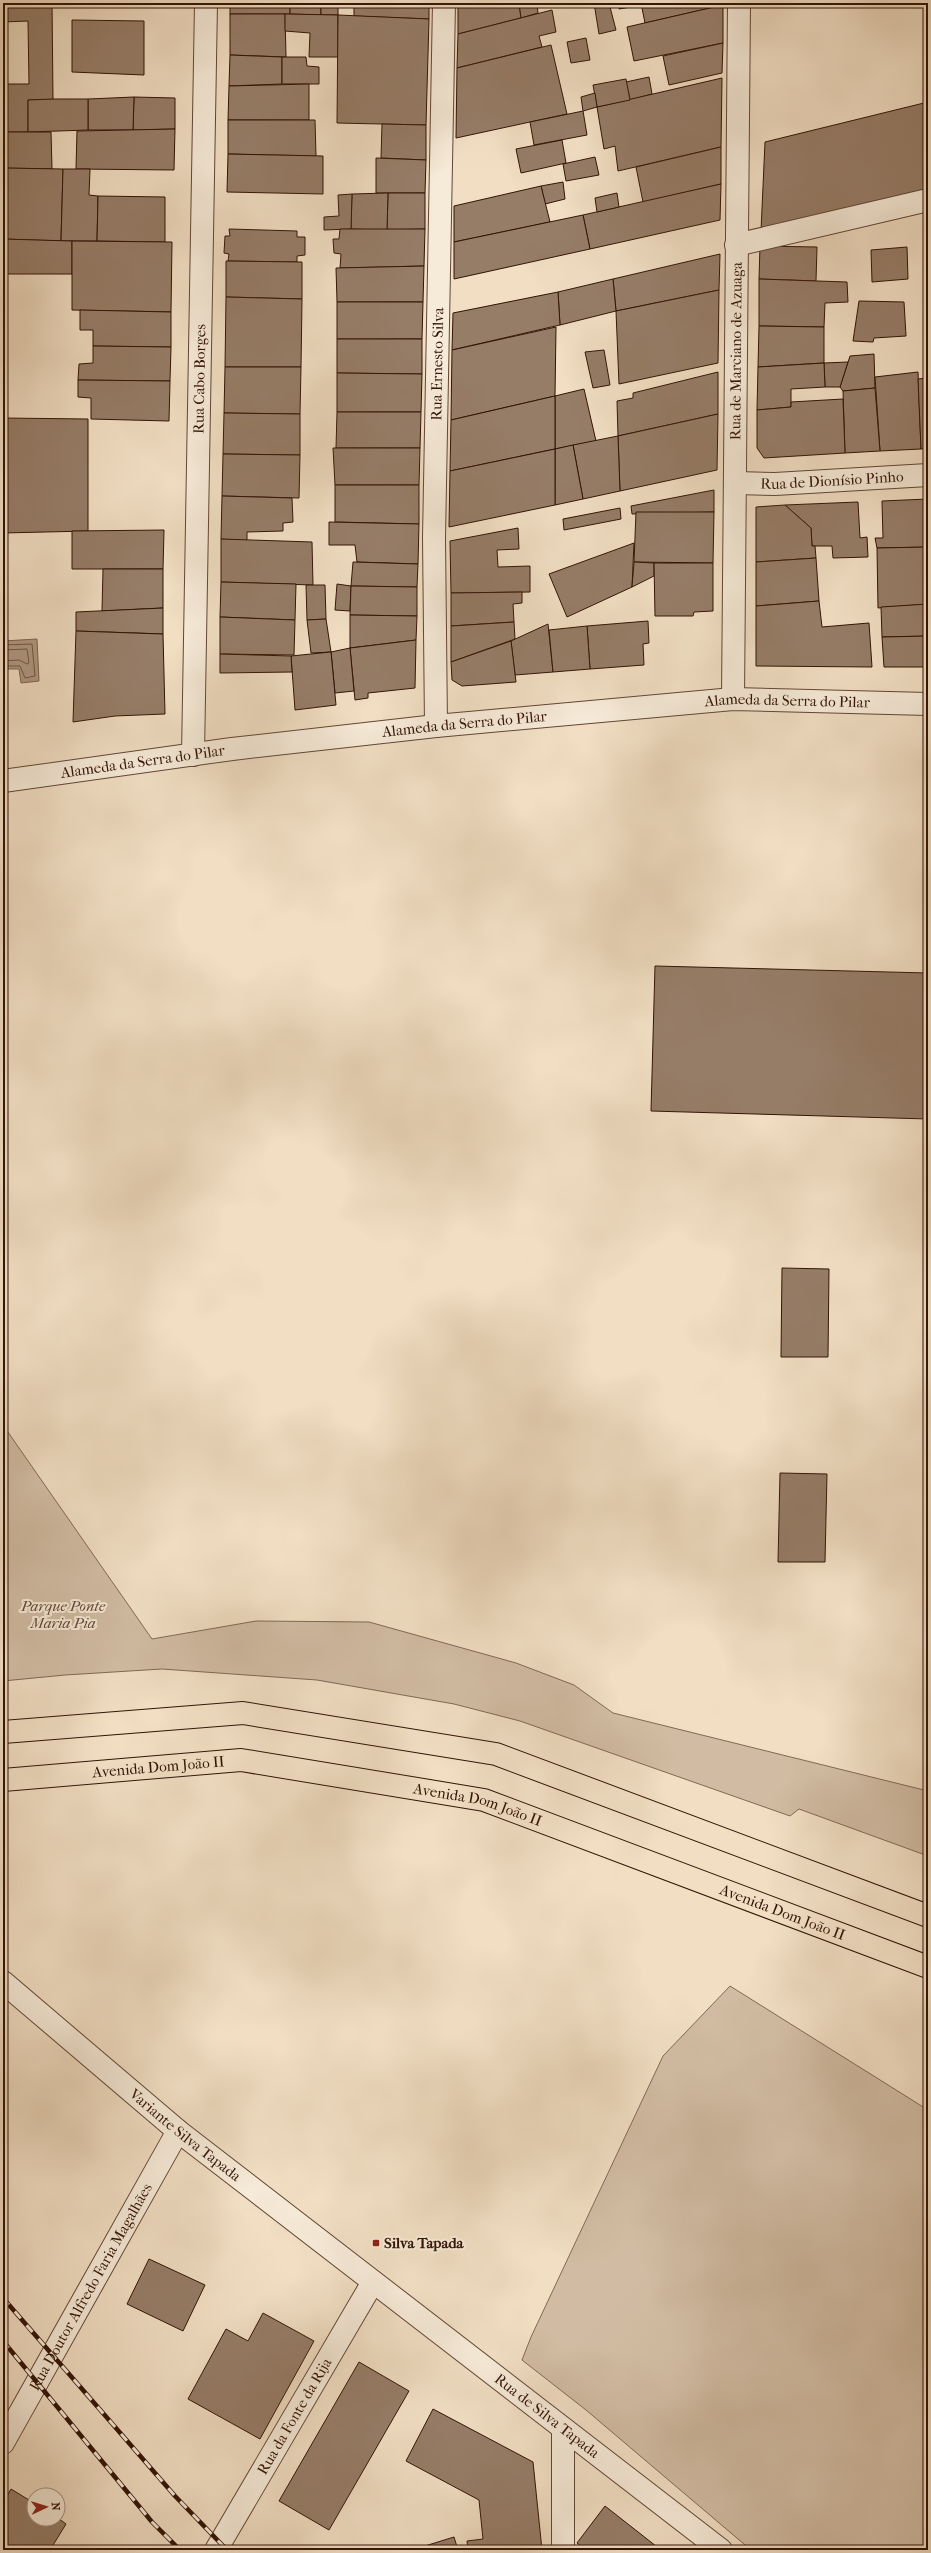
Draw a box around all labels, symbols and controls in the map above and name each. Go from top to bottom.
street label: Rua de Marciano de Azuaga [726,261,746,440]
street label: Rua Ernesto Silva [427,306,447,421]
street label: Rua Cabo Borges [190,324,209,434]
street label: Rua de Dionísio Pinho [760,467,904,493]
street label: Alameda da Serra do Pilar [703,690,871,712]
street label: Alameda da Serra do Pilar [380,707,548,741]
street label: Alameda da Serra do Pilar [58,741,226,782]
park label: Parque Ponte Maria Pia [20,1597,106,1632]
street label: Avenida Dom João II [91,1752,225,1782]
street label: Avenida Dom João II [411,1779,545,1830]
street label: Avenida Dom João II [716,1880,848,1944]
street label: Variante Silva Tapada [125,2084,245,2186]
street label: Rua Doutor Alfredo Faria Magalhães [25,2180,156,2394]
place label: Silva Tapada [384,2234,465,2252]
marker: Silva Tapada [371,2238,381,2248]
street label: Rua da Fonte da Rija [253,2354,336,2478]
street label: Rua de Silva Tapada [491,2370,604,2463]
north arrow [26,2487,66,2527]
text: N [49,2502,62,2512]

